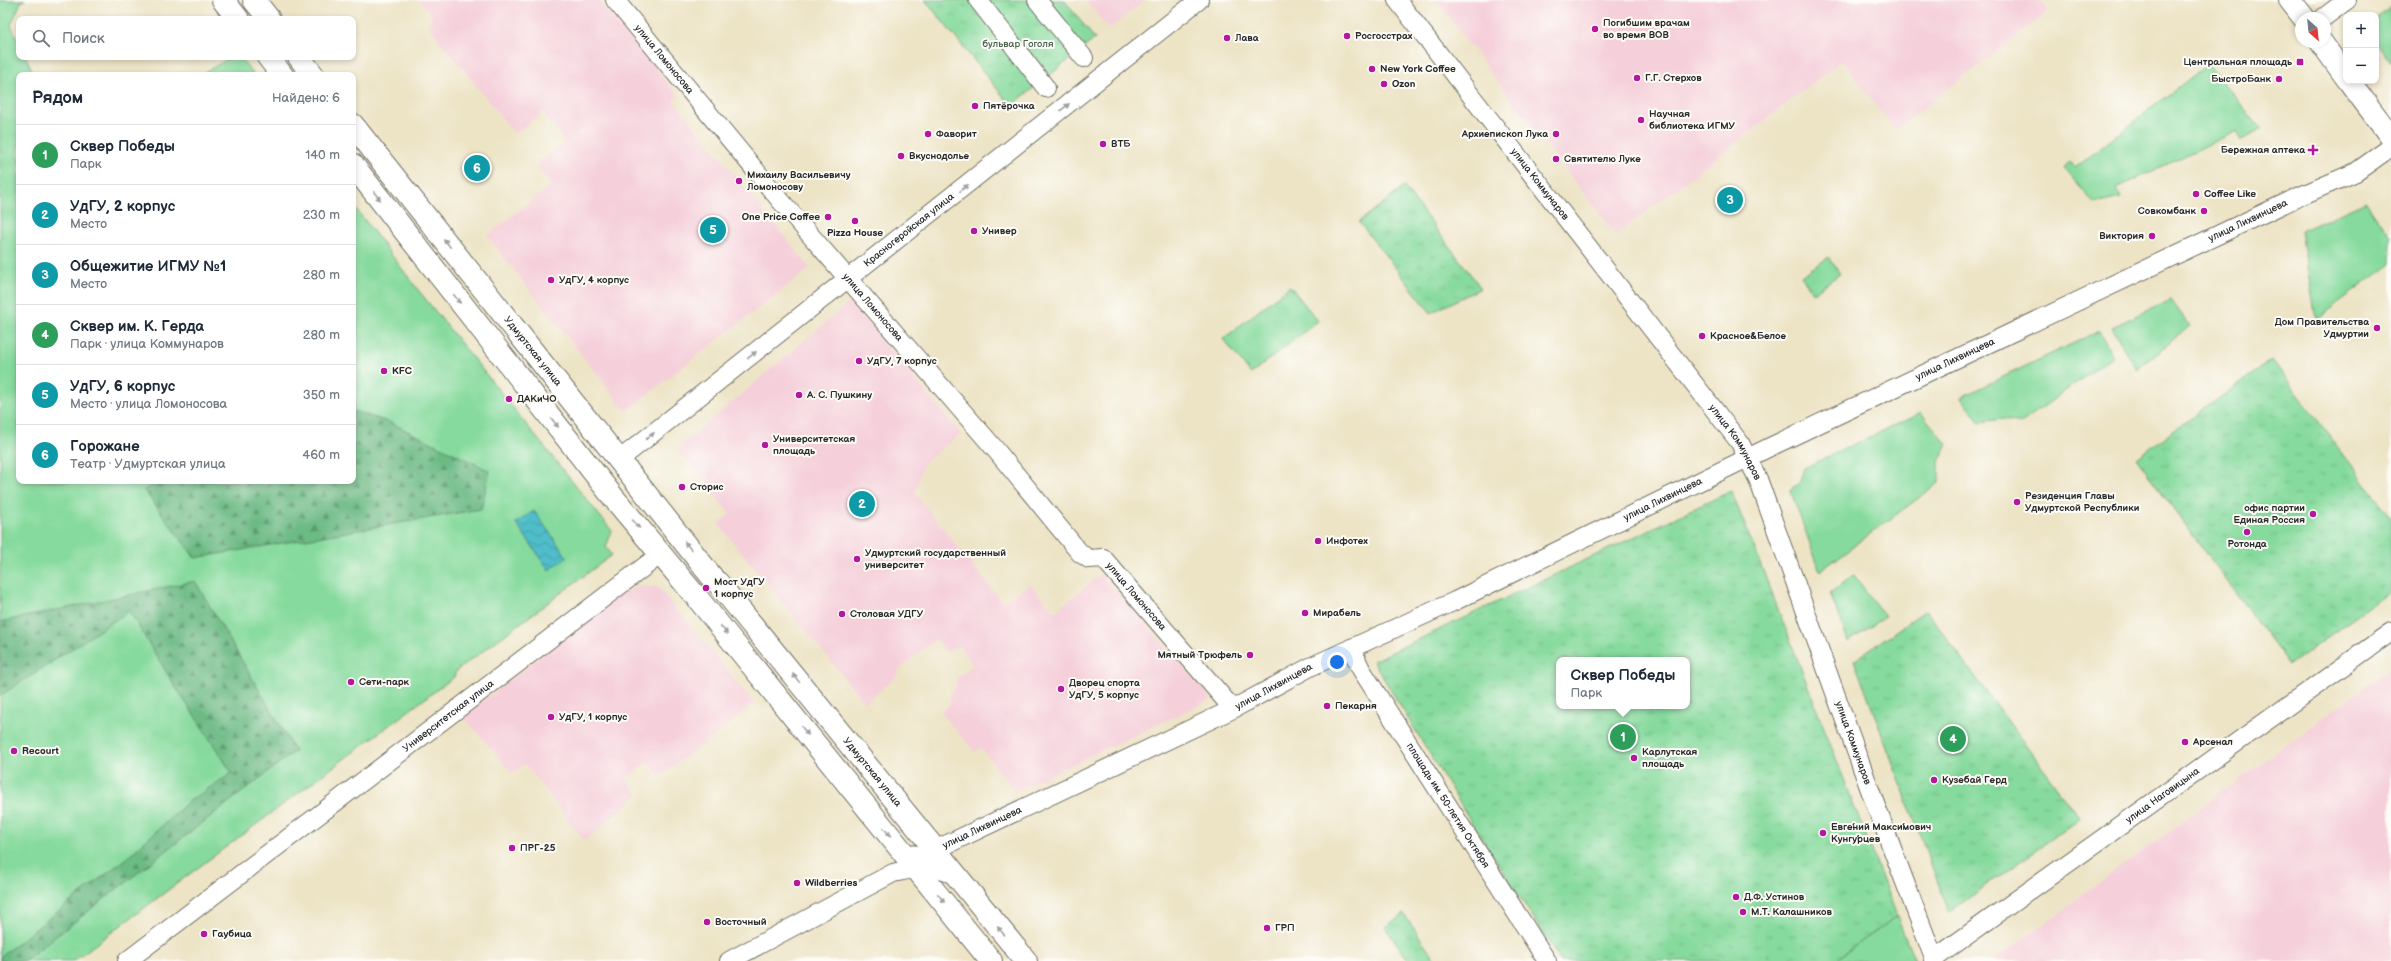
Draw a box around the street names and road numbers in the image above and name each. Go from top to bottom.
street label: улица Ломоносова [632,22,696,96]
street label: улица Коммунаров [1508,146,1572,223]
street label: Красногеройская улица [861,191,957,270]
street label: улица Лихвинцева [2207,197,2289,245]
street label: улица Ломоносова [840,271,905,344]
street label: Удмуртская улица [501,314,564,389]
street label: улица Лихвинцева [1914,335,1997,383]
street label: улица Коммунаров [1706,402,1764,483]
street label: улица Лихвинцева [1622,475,1704,524]
street label: улица Ломоносова [1103,560,1169,633]
street label: улица Лихвинцева [1233,661,1315,713]
street label: Университетская улица [400,678,496,755]
street label: улица Коммунаров [1833,700,1874,787]
street label: Удмуртская улица [840,735,904,809]
street label: площадь им. 50-летия Октября [1404,741,1492,871]
street label: улица Наговицына [2123,765,2202,826]
street label: улица Лихвинцева [941,804,1024,852]

